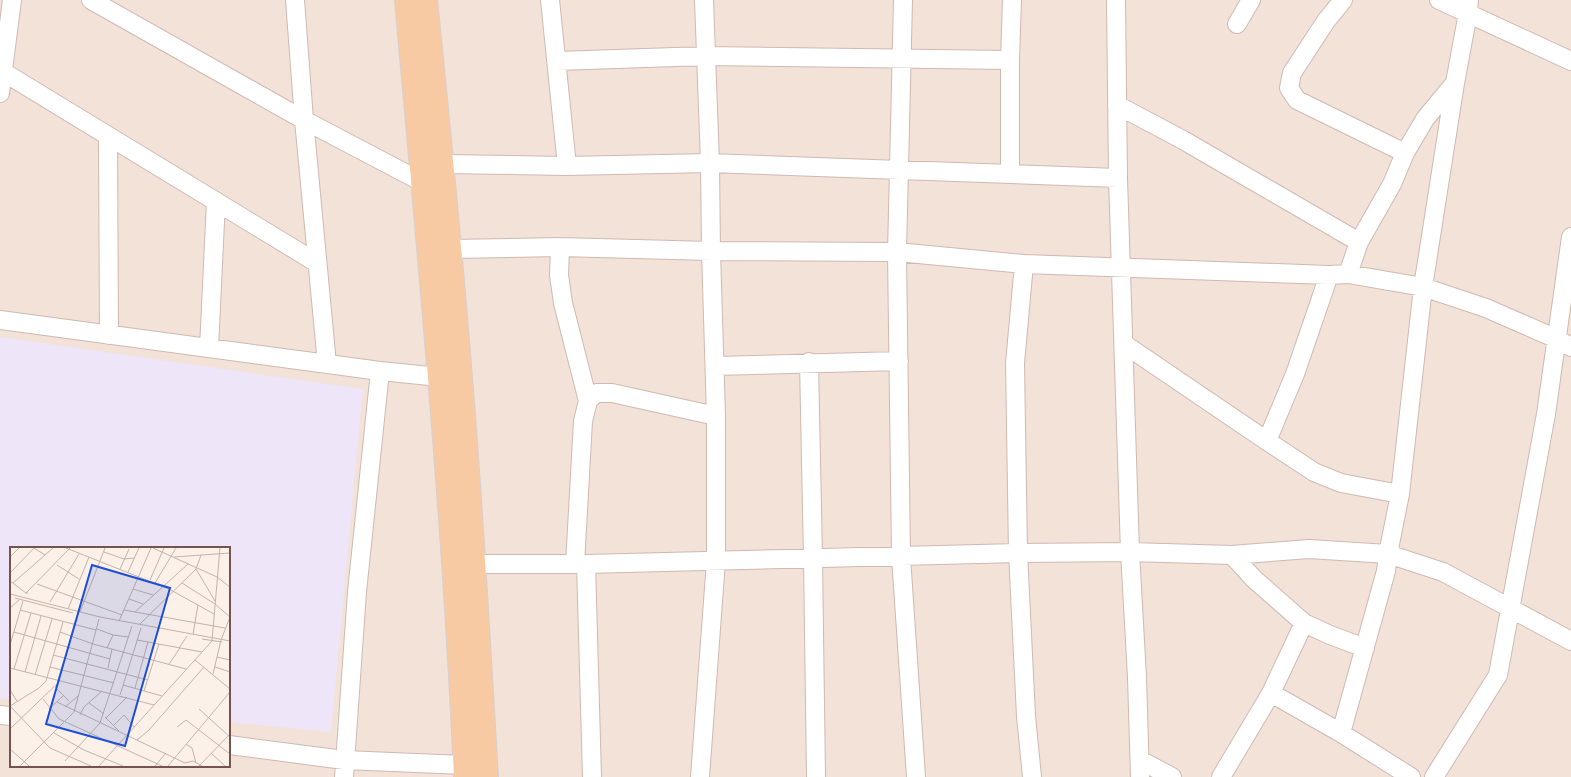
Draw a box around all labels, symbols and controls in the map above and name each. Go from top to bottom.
inset map [10,547,230,767]

